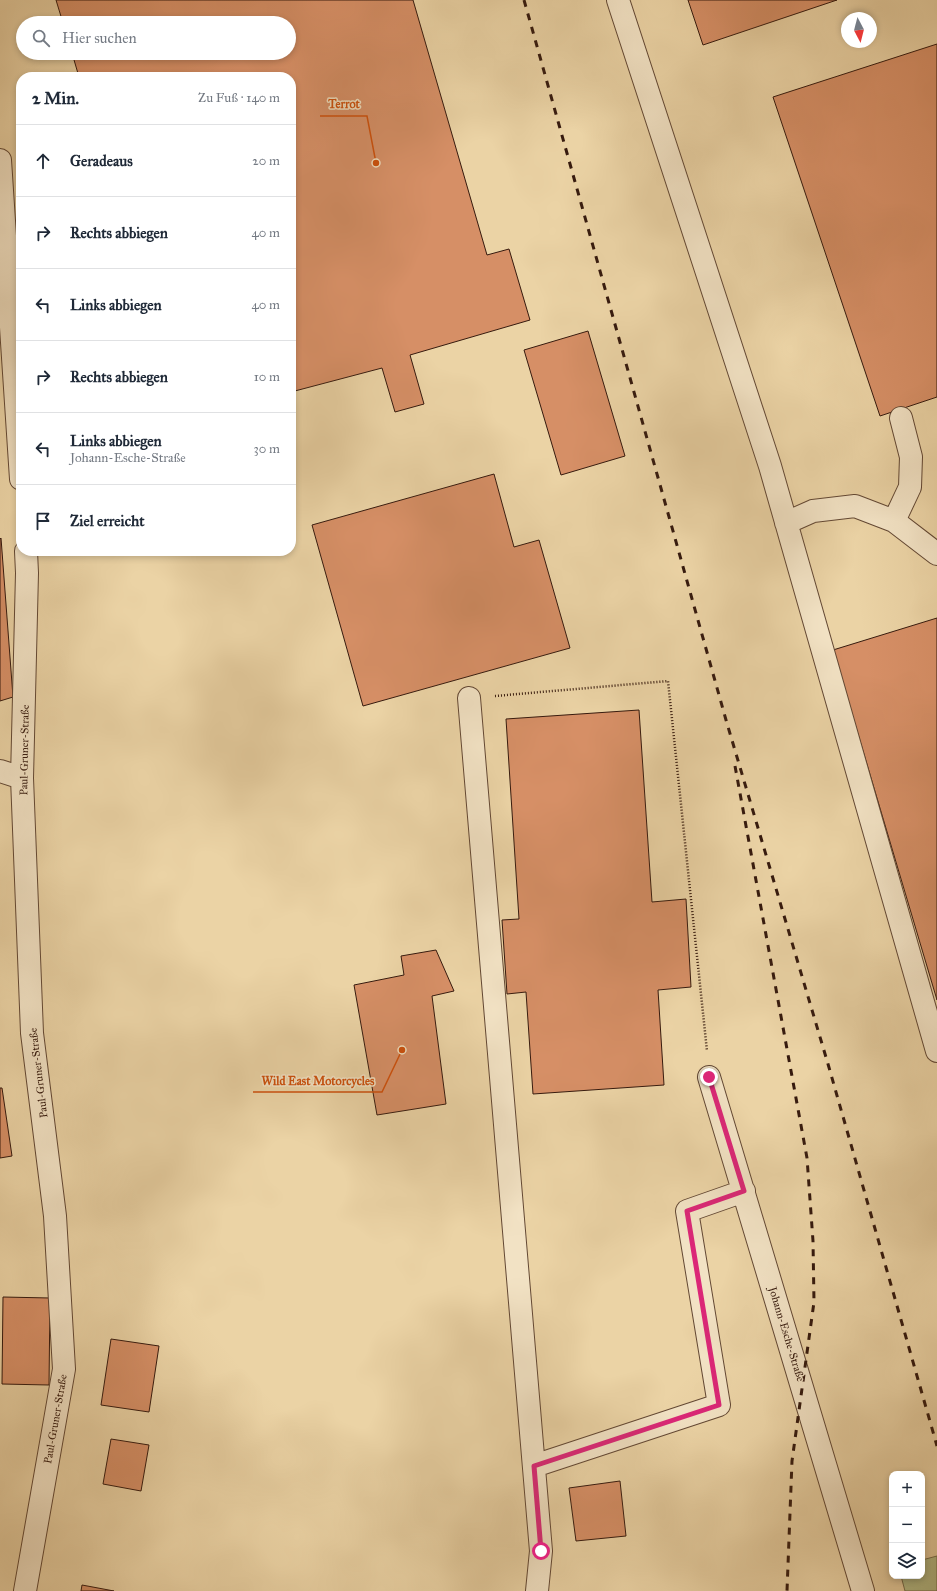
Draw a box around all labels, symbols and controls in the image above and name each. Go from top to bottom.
north arrow [841,12,877,48]
search box [16,16,296,60]
icon: search [30,27,52,49]
text: Hier suchen [62,29,137,47]
text: 2 Min. [32,88,79,109]
text: Zu Fuß · 140 m [198,90,280,106]
callout: Terrot [320,92,367,116]
text: Terrot [327,97,361,111]
icon: ahead [32,150,54,172]
text: Geradeaus [70,152,133,170]
text: 20 m [252,153,280,169]
icon: right [32,222,54,244]
text: Rechts abbiegen [70,224,168,242]
text: 40 m [251,225,280,241]
icon: left [32,294,54,316]
text: Links abbiegen [70,296,162,314]
text: 40 m [251,297,280,313]
icon: right [32,366,54,388]
text: Rechts abbiegen [70,368,168,386]
text: 10 m [254,369,280,385]
text: Links abbiegen [70,432,162,450]
icon: left [32,438,54,460]
text: 30 m [254,441,280,457]
text: Johann-Esche-Straße [70,450,186,466]
icon: arrive [32,510,54,532]
text: Ziel erreicht [70,512,145,530]
street label: Paul-Gruner-Straße [17,704,32,795]
street label: Paul-Gruner-Straße [26,1027,50,1119]
callout: Wild East Motorcycles [253,1068,382,1092]
route end [700,1068,718,1086]
text: Wild East Motorcycles [262,1074,375,1089]
street label: Johann-Esche-Straße [765,1284,807,1384]
street label: Paul-Gruner-Straße [41,1373,70,1465]
map controls [889,1471,925,1579]
button: + [889,1471,925,1507]
button: − [889,1507,925,1543]
route start [532,1542,550,1560]
button: layers [889,1543,925,1579]

